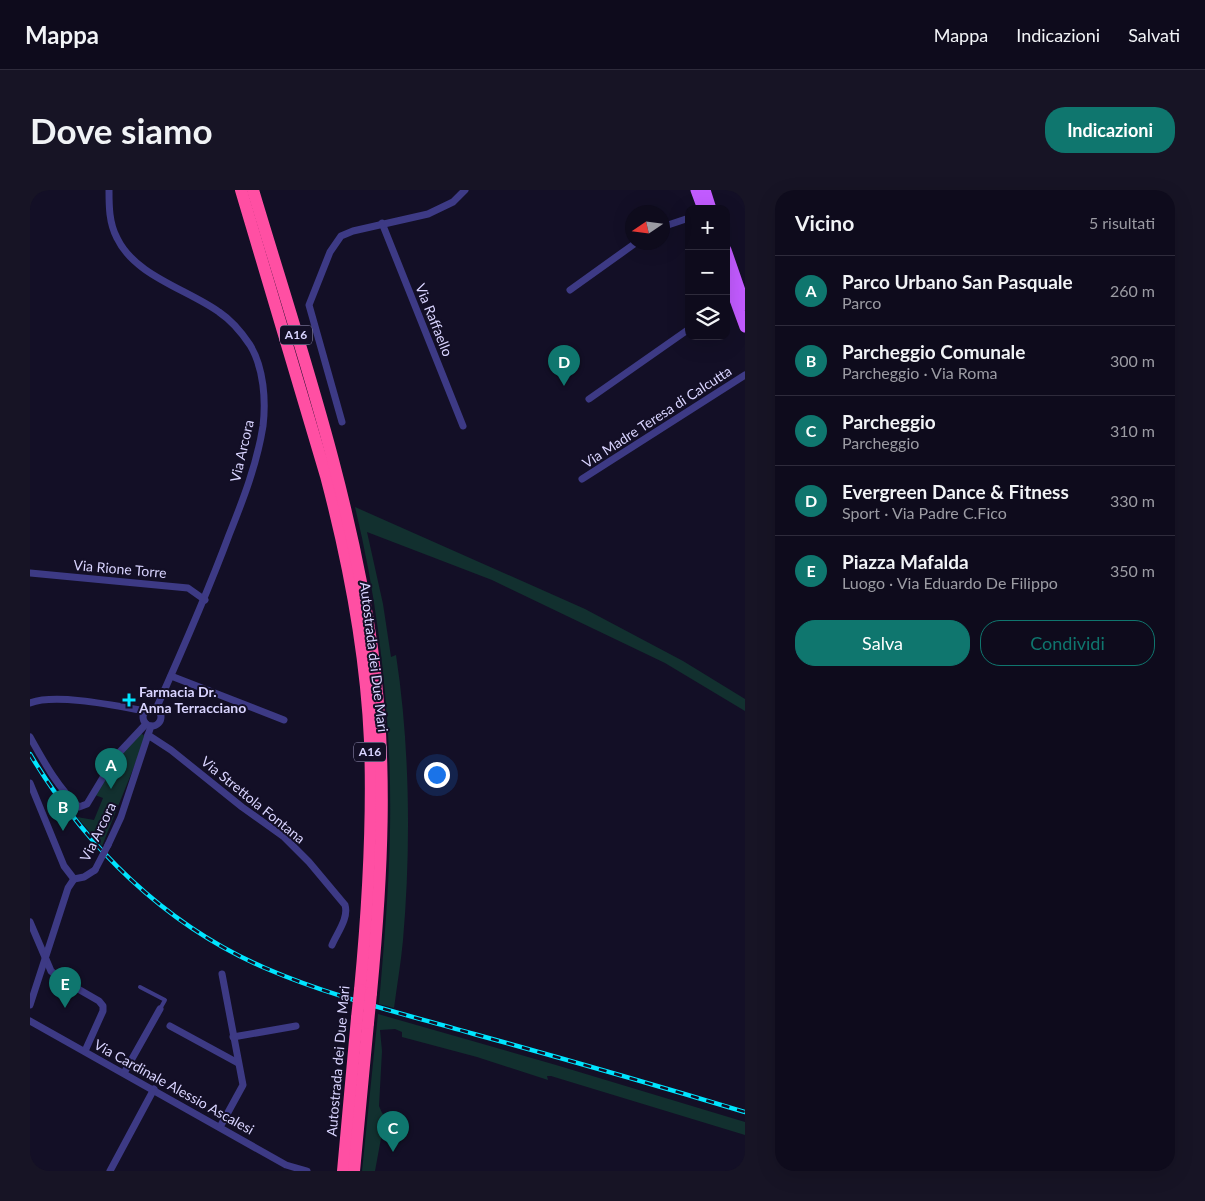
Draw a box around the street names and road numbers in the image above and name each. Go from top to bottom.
street label: Via Raffaello [412,281,457,359]
road number: A16 [280,326,312,344]
street label: Via Madre Teresa di Calcutta [579,362,735,471]
street label: Via Arcora [226,418,257,484]
street label: Via Rione Torre [73,556,167,581]
street label: Autostrada dei Due Mari [357,581,392,733]
road number: A16 [354,742,386,762]
street label: Via Strettola Fontana [198,752,309,847]
street label: Via Arcora [76,799,119,864]
street label: Autostrada dei Due Mari [322,985,353,1137]
street label: Via Cardinale Alessio Ascalesi [91,1035,257,1138]

